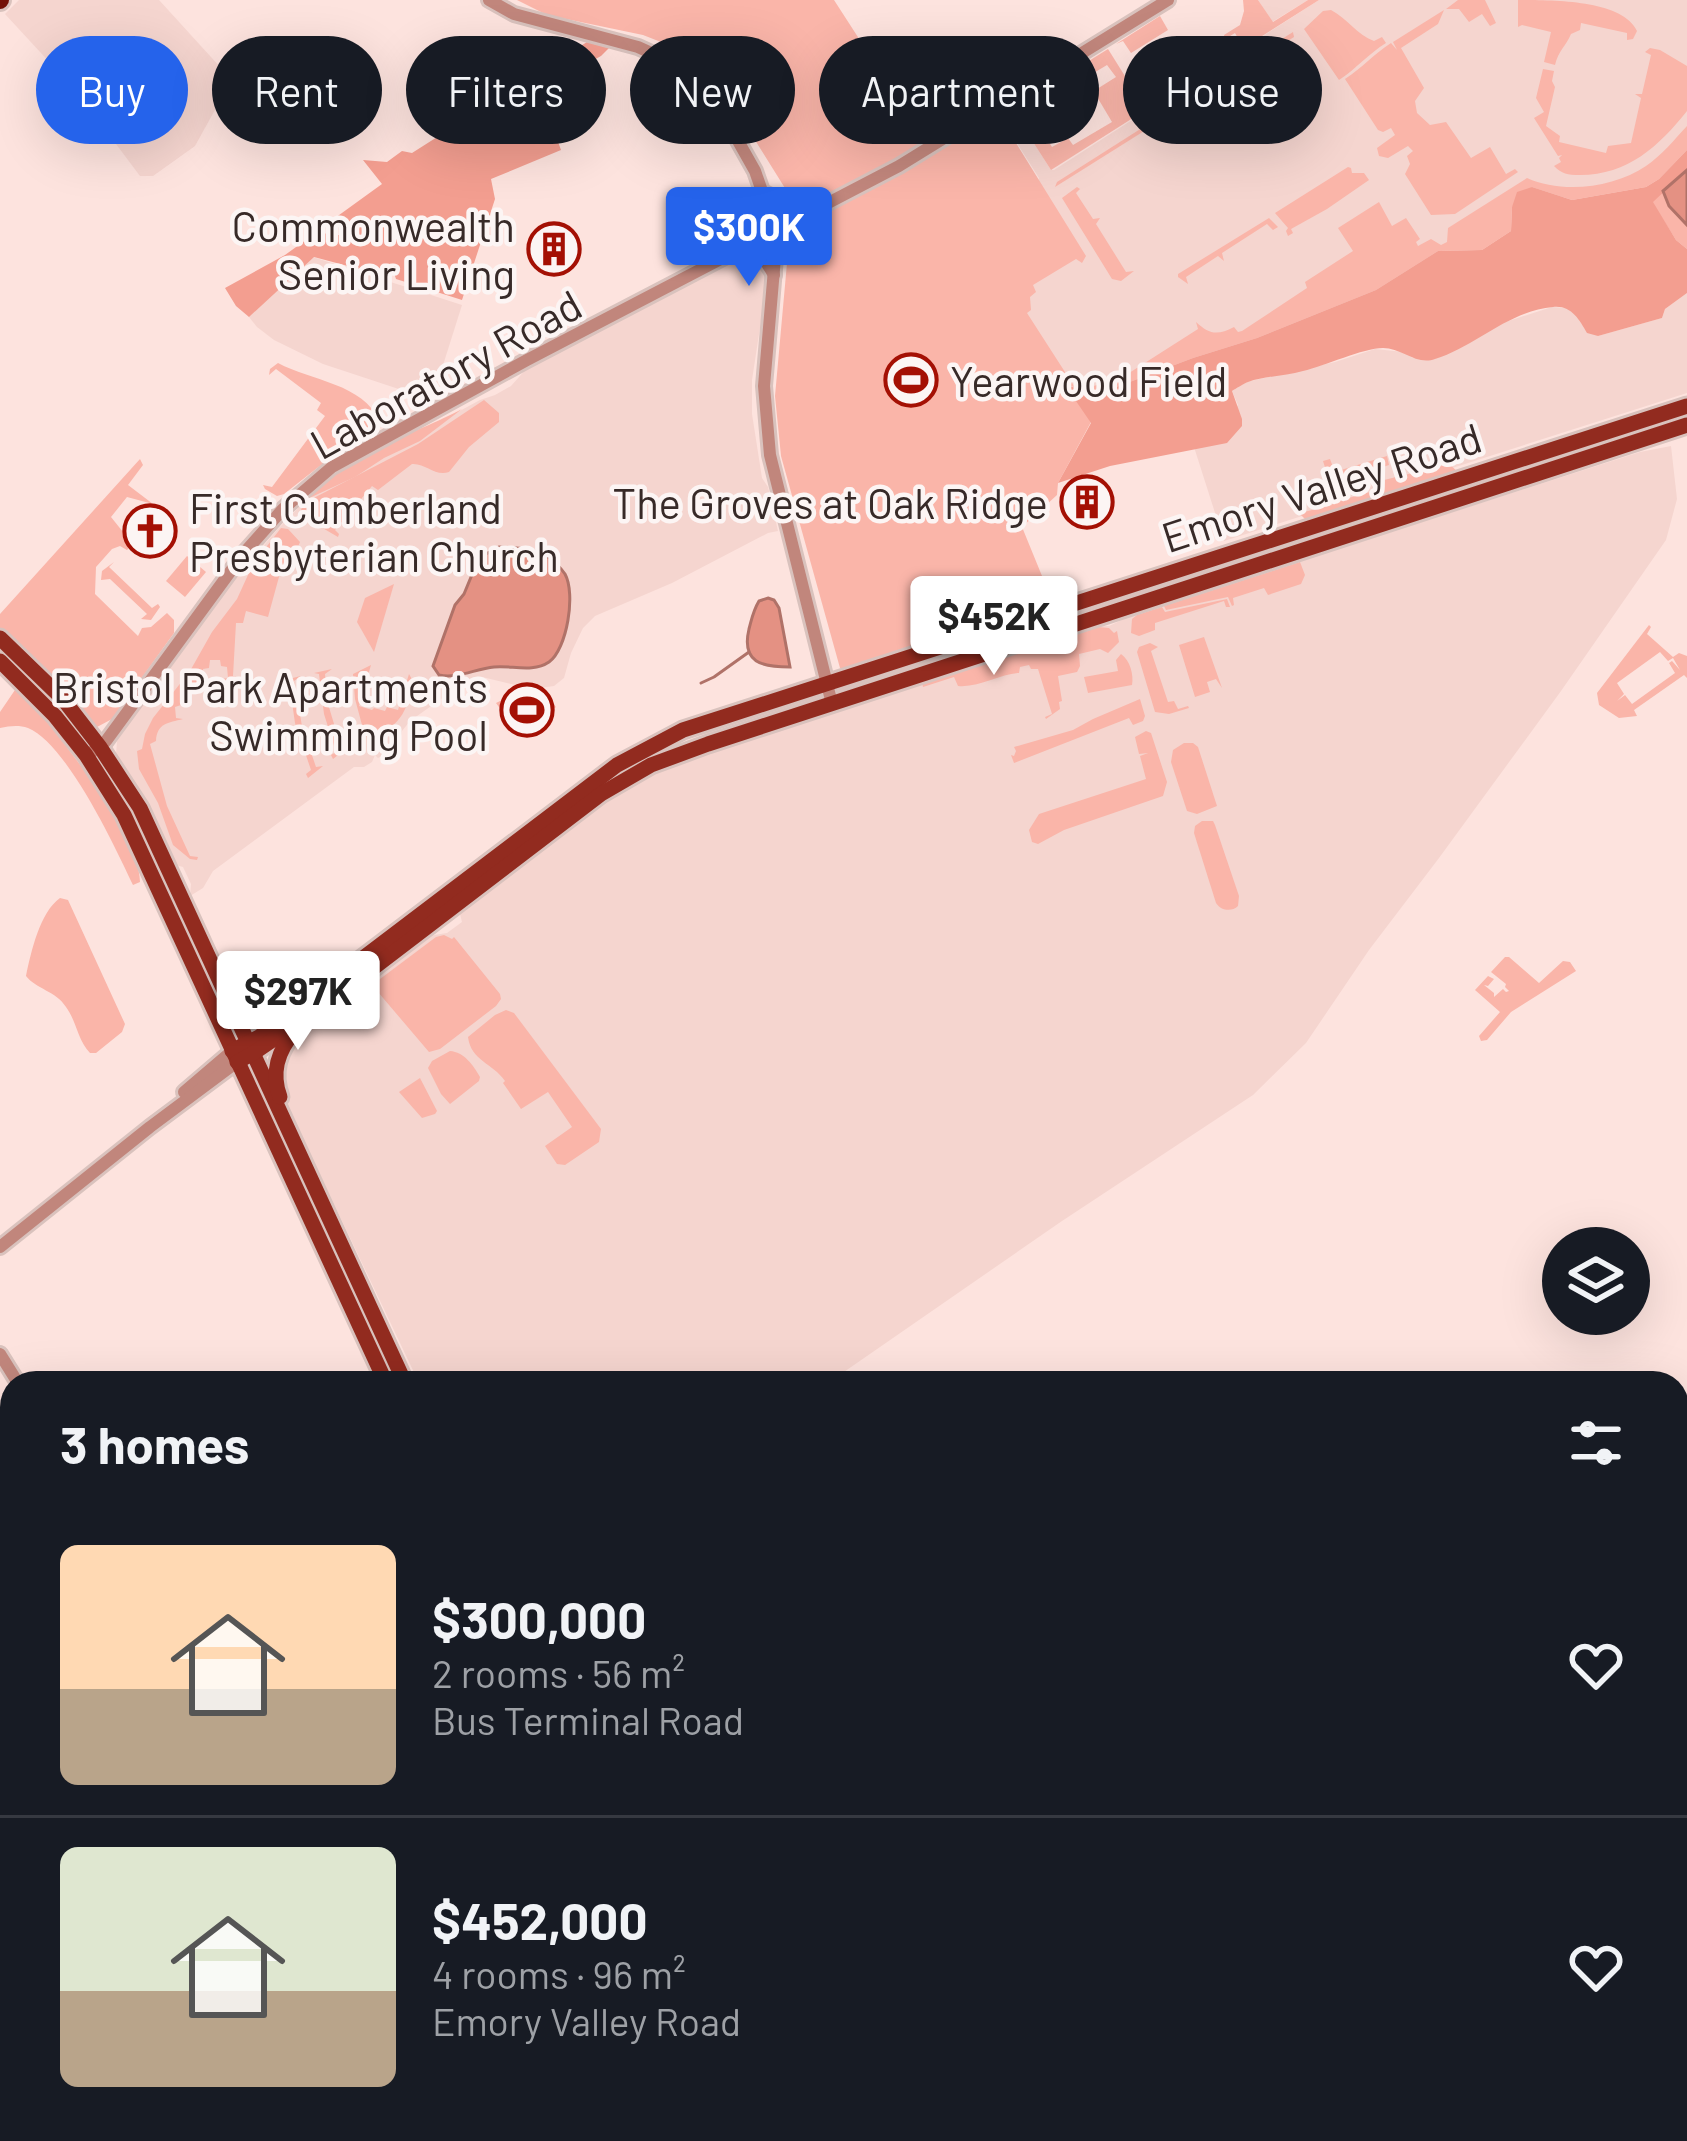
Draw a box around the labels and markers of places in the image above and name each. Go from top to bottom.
pin: $300K [665,187,833,289]
place label: Commonwealth Senior Living [232,200,515,299]
building icon: Commonwealth Senior Living [526,221,582,277]
sports icon: Yearwood Field [883,352,939,408]
place label: Yearwood Field [950,355,1228,405]
building icon: The Groves at Oak Ridge [1059,474,1115,530]
place label: The Groves at Oak Ridge [612,477,1048,528]
place label: First Cumberland Presbyterian Church [189,482,559,581]
church icon: First Cumberland Presbyterian Church [122,503,178,559]
pin: $452K [910,576,1078,678]
place label: Bristol Park Apartments Swimming Pool [53,661,488,760]
sports icon: Bristol Park Apartments Swimming Pool [499,682,555,738]
pin: $297K [214,951,382,1053]

